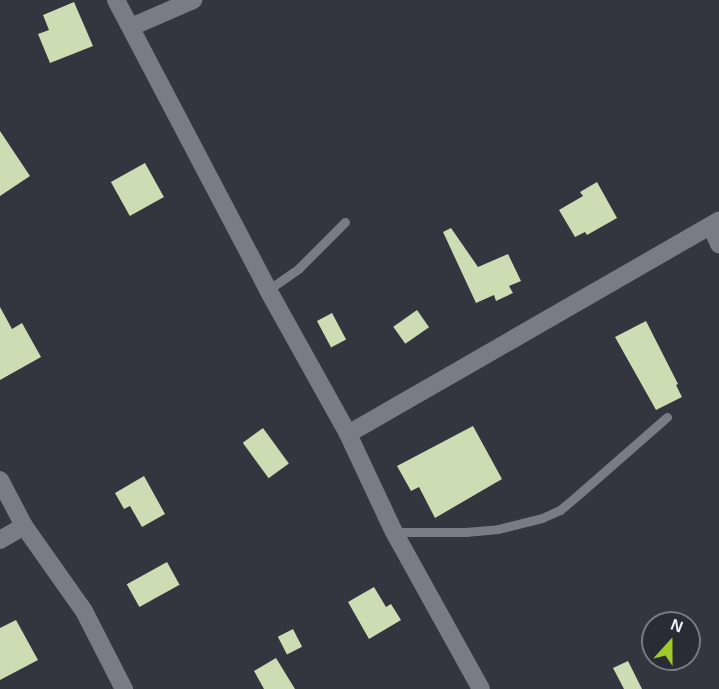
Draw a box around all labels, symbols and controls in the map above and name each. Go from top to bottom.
north arrow [641,611,701,671]
text: N [668,616,685,636]

